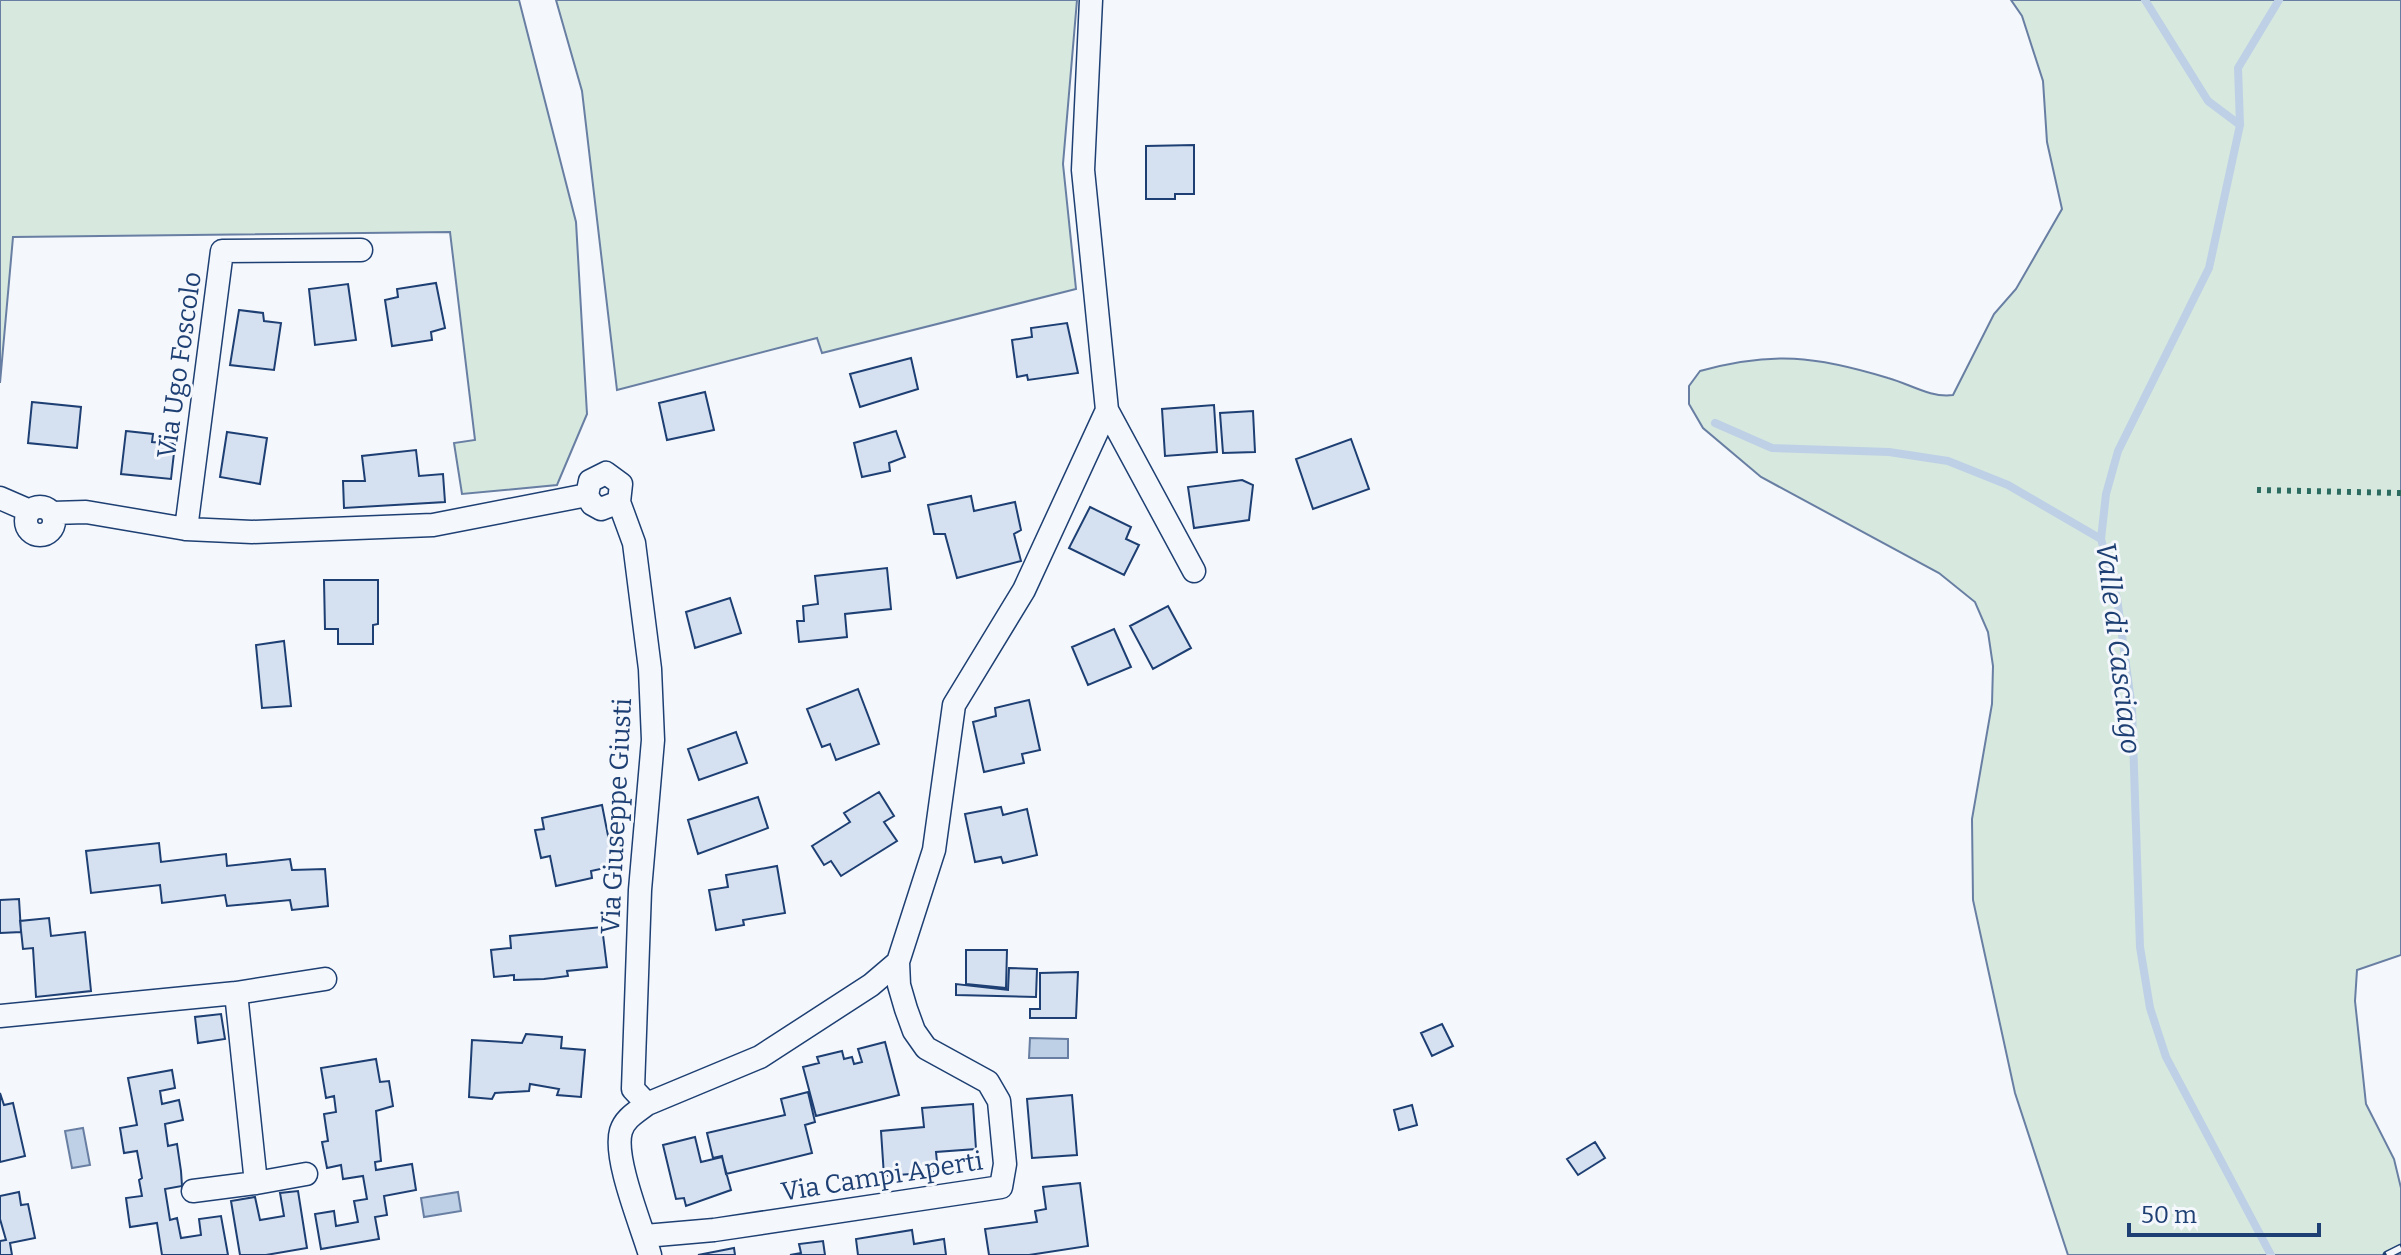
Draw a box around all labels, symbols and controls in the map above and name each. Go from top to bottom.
street label: Via Ugo Foscolo [151,270,208,460]
water label: Valle di Casciago [2089,540,2148,756]
street label: Via Giuseppe Giusti [595,697,638,935]
street label: Via Campi Aperti [779,1145,985,1208]
scale bar [2129,1187,2319,1237]
text: 50 m [2141,1201,2197,1229]

